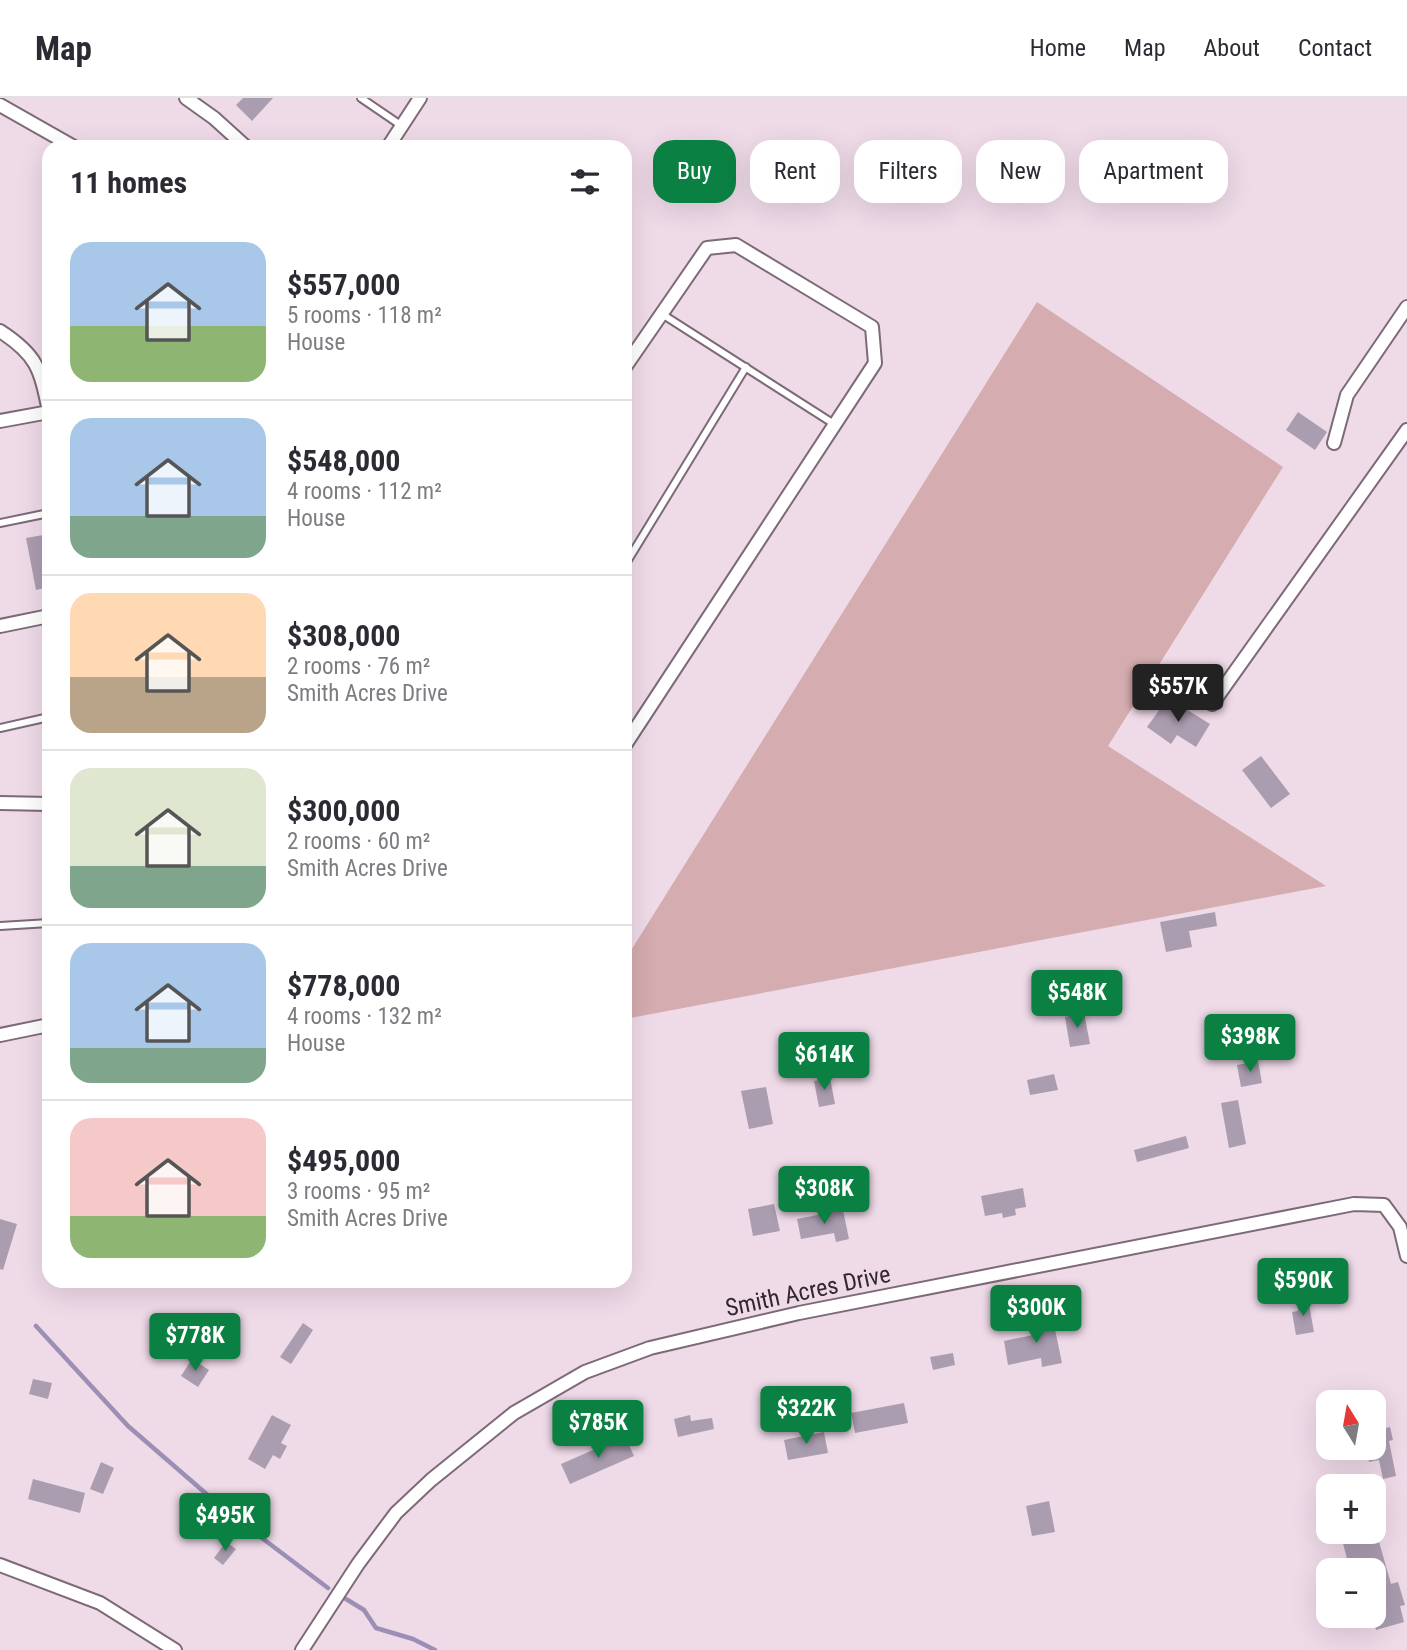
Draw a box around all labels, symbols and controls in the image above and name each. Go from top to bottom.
text: Map [35,29,92,68]
text: Home [1030,34,1086,62]
text: Map [1124,34,1166,62]
text: About [1204,34,1260,62]
text: Contact [1298,34,1372,62]
chip: Buy [653,140,736,203]
chip: Rent [750,140,840,203]
chip: Filters [854,140,962,203]
chip: New [976,140,1065,203]
chip: Apartment [1079,140,1228,203]
icon: filters [566,163,604,201]
text: 11 homes [70,165,187,200]
text: $557,000 [287,267,400,302]
icon: home [126,270,210,354]
text: 5 rooms · 118 m² [287,302,442,329]
text: House [287,329,345,356]
text: $548,000 [287,443,400,478]
icon: home [126,446,210,530]
text: 4 rooms · 112 m² [287,478,442,505]
text: House [287,505,345,532]
text: $308,000 [287,618,400,653]
icon: home [126,621,210,705]
text: 2 rooms · 76 m² [287,653,430,680]
pin: $557K [1129,664,1227,724]
text: $557K [1148,673,1208,700]
text: Smith Acres Drive [287,680,448,707]
text: $300,000 [287,793,400,828]
icon: home [126,796,210,880]
text: 2 rooms · 60 m² [287,828,430,855]
text: Smith Acres Drive [287,855,448,882]
text: $778,000 [287,968,400,1003]
pin: $548K [1028,970,1126,1030]
icon: home [126,971,210,1055]
text: $548K [1047,979,1107,1006]
text: 4 rooms · 132 m² [287,1003,442,1030]
pin: $398K [1201,1014,1299,1074]
text: $398K [1220,1023,1280,1050]
text: House [287,1030,345,1057]
pin: $614K [775,1032,873,1092]
text: $614K [794,1041,854,1068]
text: $495,000 [287,1143,400,1178]
icon: home [126,1146,210,1230]
pin: $308K [775,1166,873,1226]
text: $308K [794,1175,854,1202]
text: 3 rooms · 95 m² [287,1178,430,1205]
text: Smith Acres Drive [287,1205,448,1232]
pin: $590K [1254,1258,1352,1318]
street label: Smith Acres Drive [723,1260,893,1322]
text: $590K [1273,1267,1333,1294]
pin: $300K [987,1286,1085,1345]
text: $300K [1006,1294,1066,1321]
pin: $778K [146,1314,244,1373]
text: $778K [165,1322,225,1349]
pin: $322K [757,1386,855,1446]
north arrow [1316,1390,1386,1460]
map controls [1316,1390,1386,1628]
text: $322K [776,1395,836,1422]
pin: $785K [549,1400,647,1460]
text: $785K [568,1409,628,1436]
button: + [1316,1474,1386,1544]
pin: $495K [176,1494,274,1553]
text: $495K [195,1502,255,1529]
button: − [1316,1558,1386,1628]

